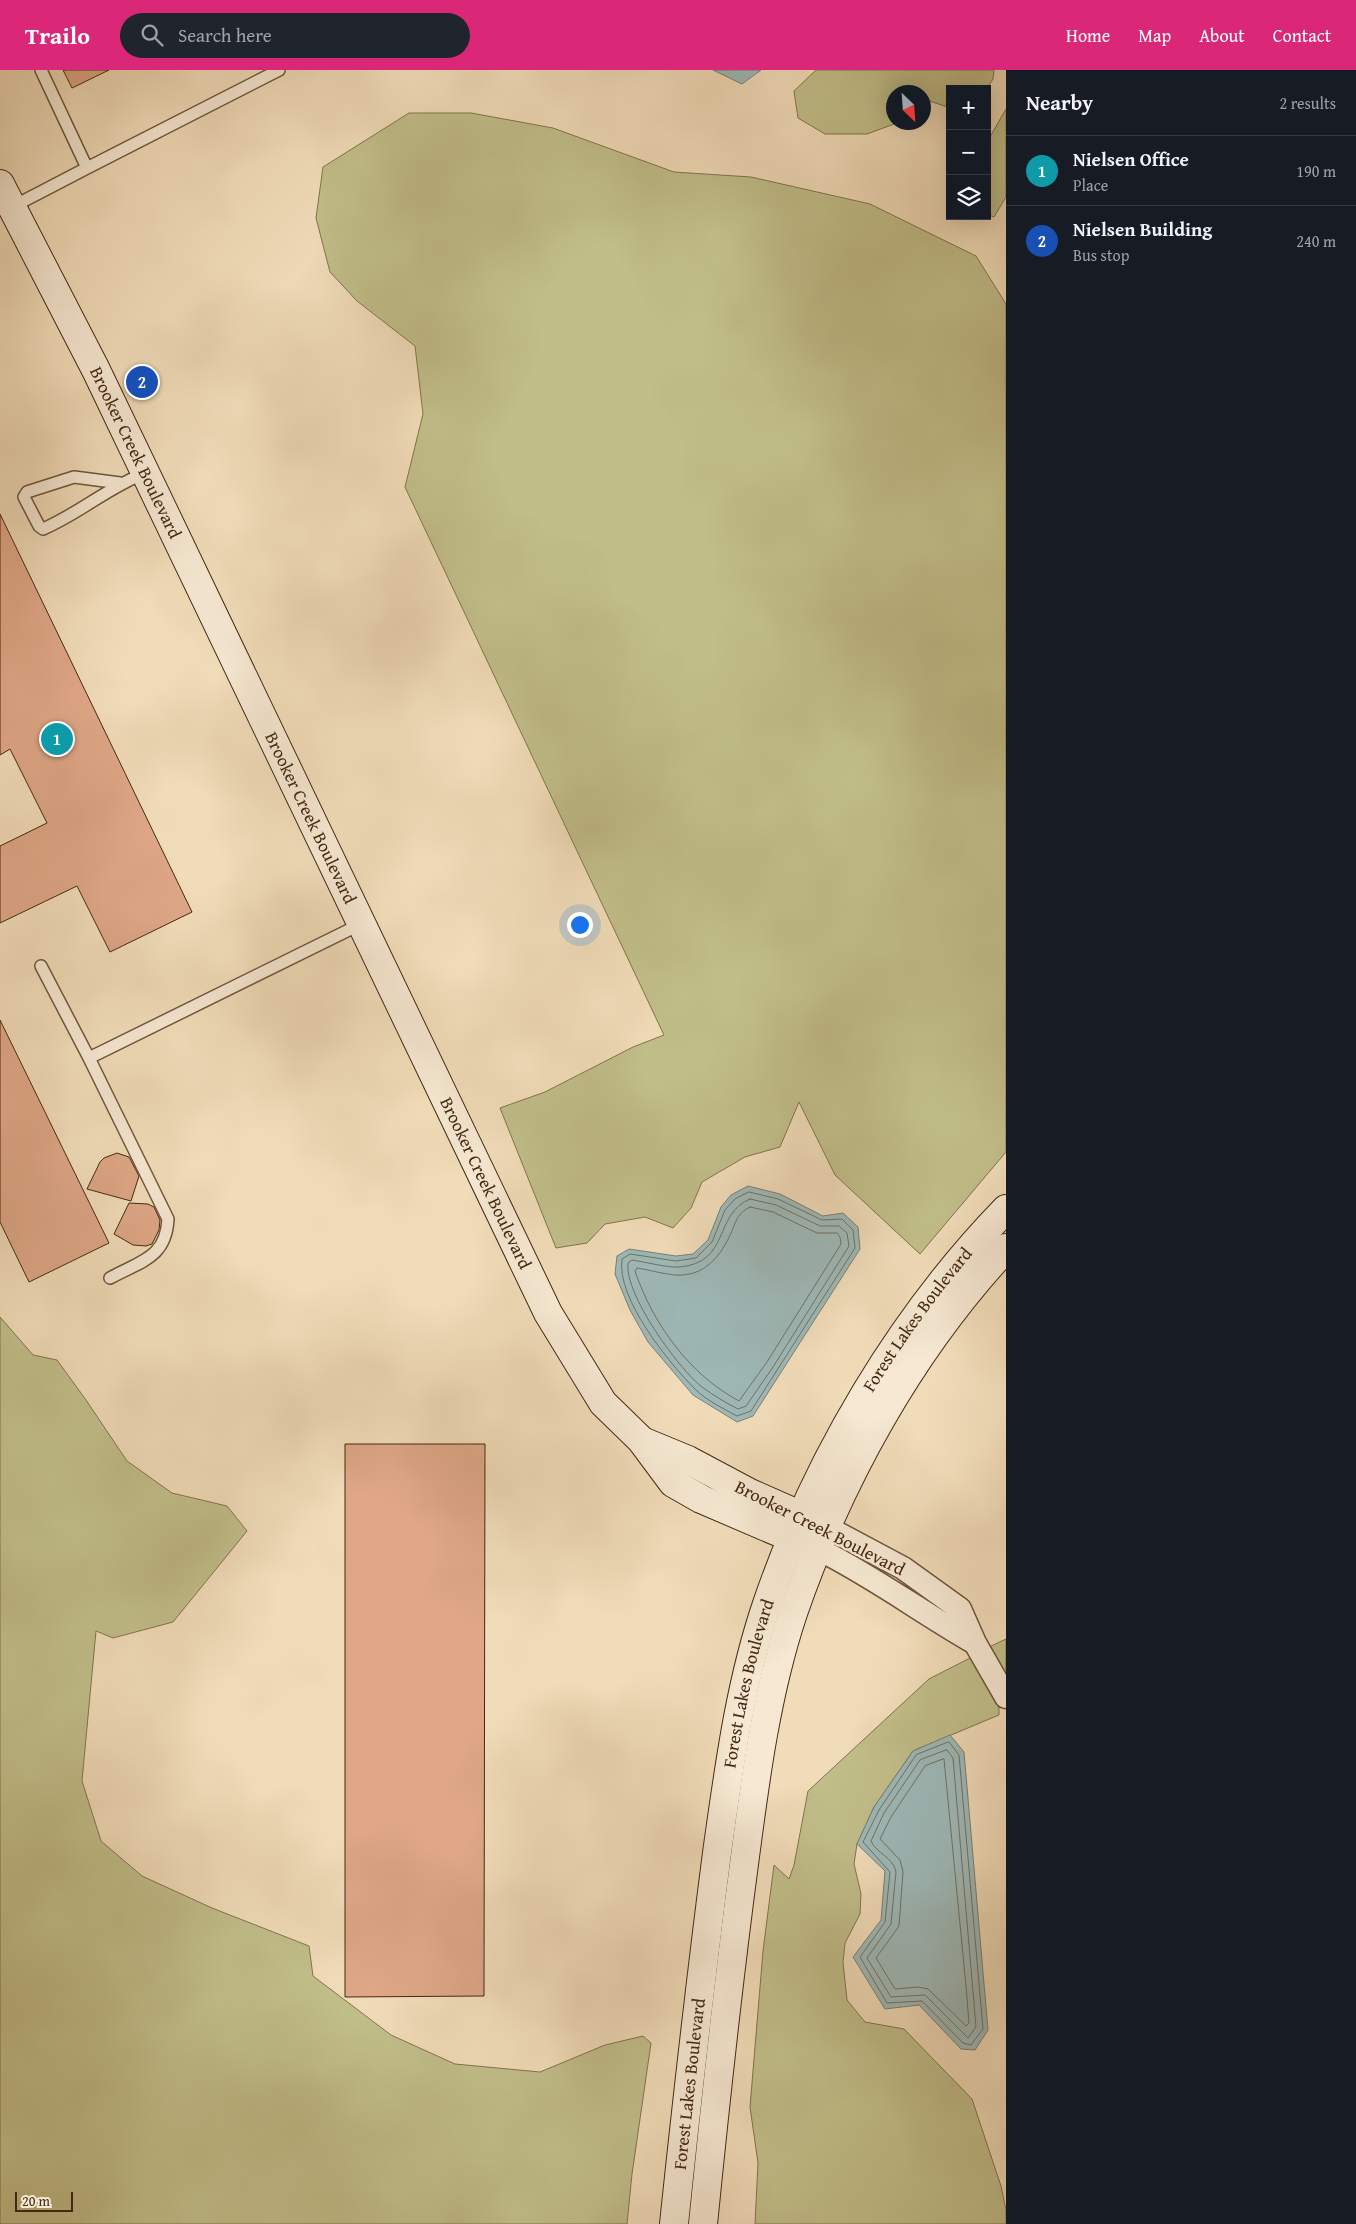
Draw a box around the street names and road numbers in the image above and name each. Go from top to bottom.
street label: Brooker Creek Boulevard [83,362,189,543]
street label: Brooker Creek Boulevard [258,727,364,909]
street label: Brooker Creek Boulevard [433,1092,539,1274]
street label: Forest Lakes Boulevard [855,1241,979,1397]
street label: Brooker Creek Boulevard [730,1473,910,1582]
street label: Forest Lakes Boulevard [716,1595,781,1770]
street label: Forest Lakes Boulevard [666,1996,712,2171]

